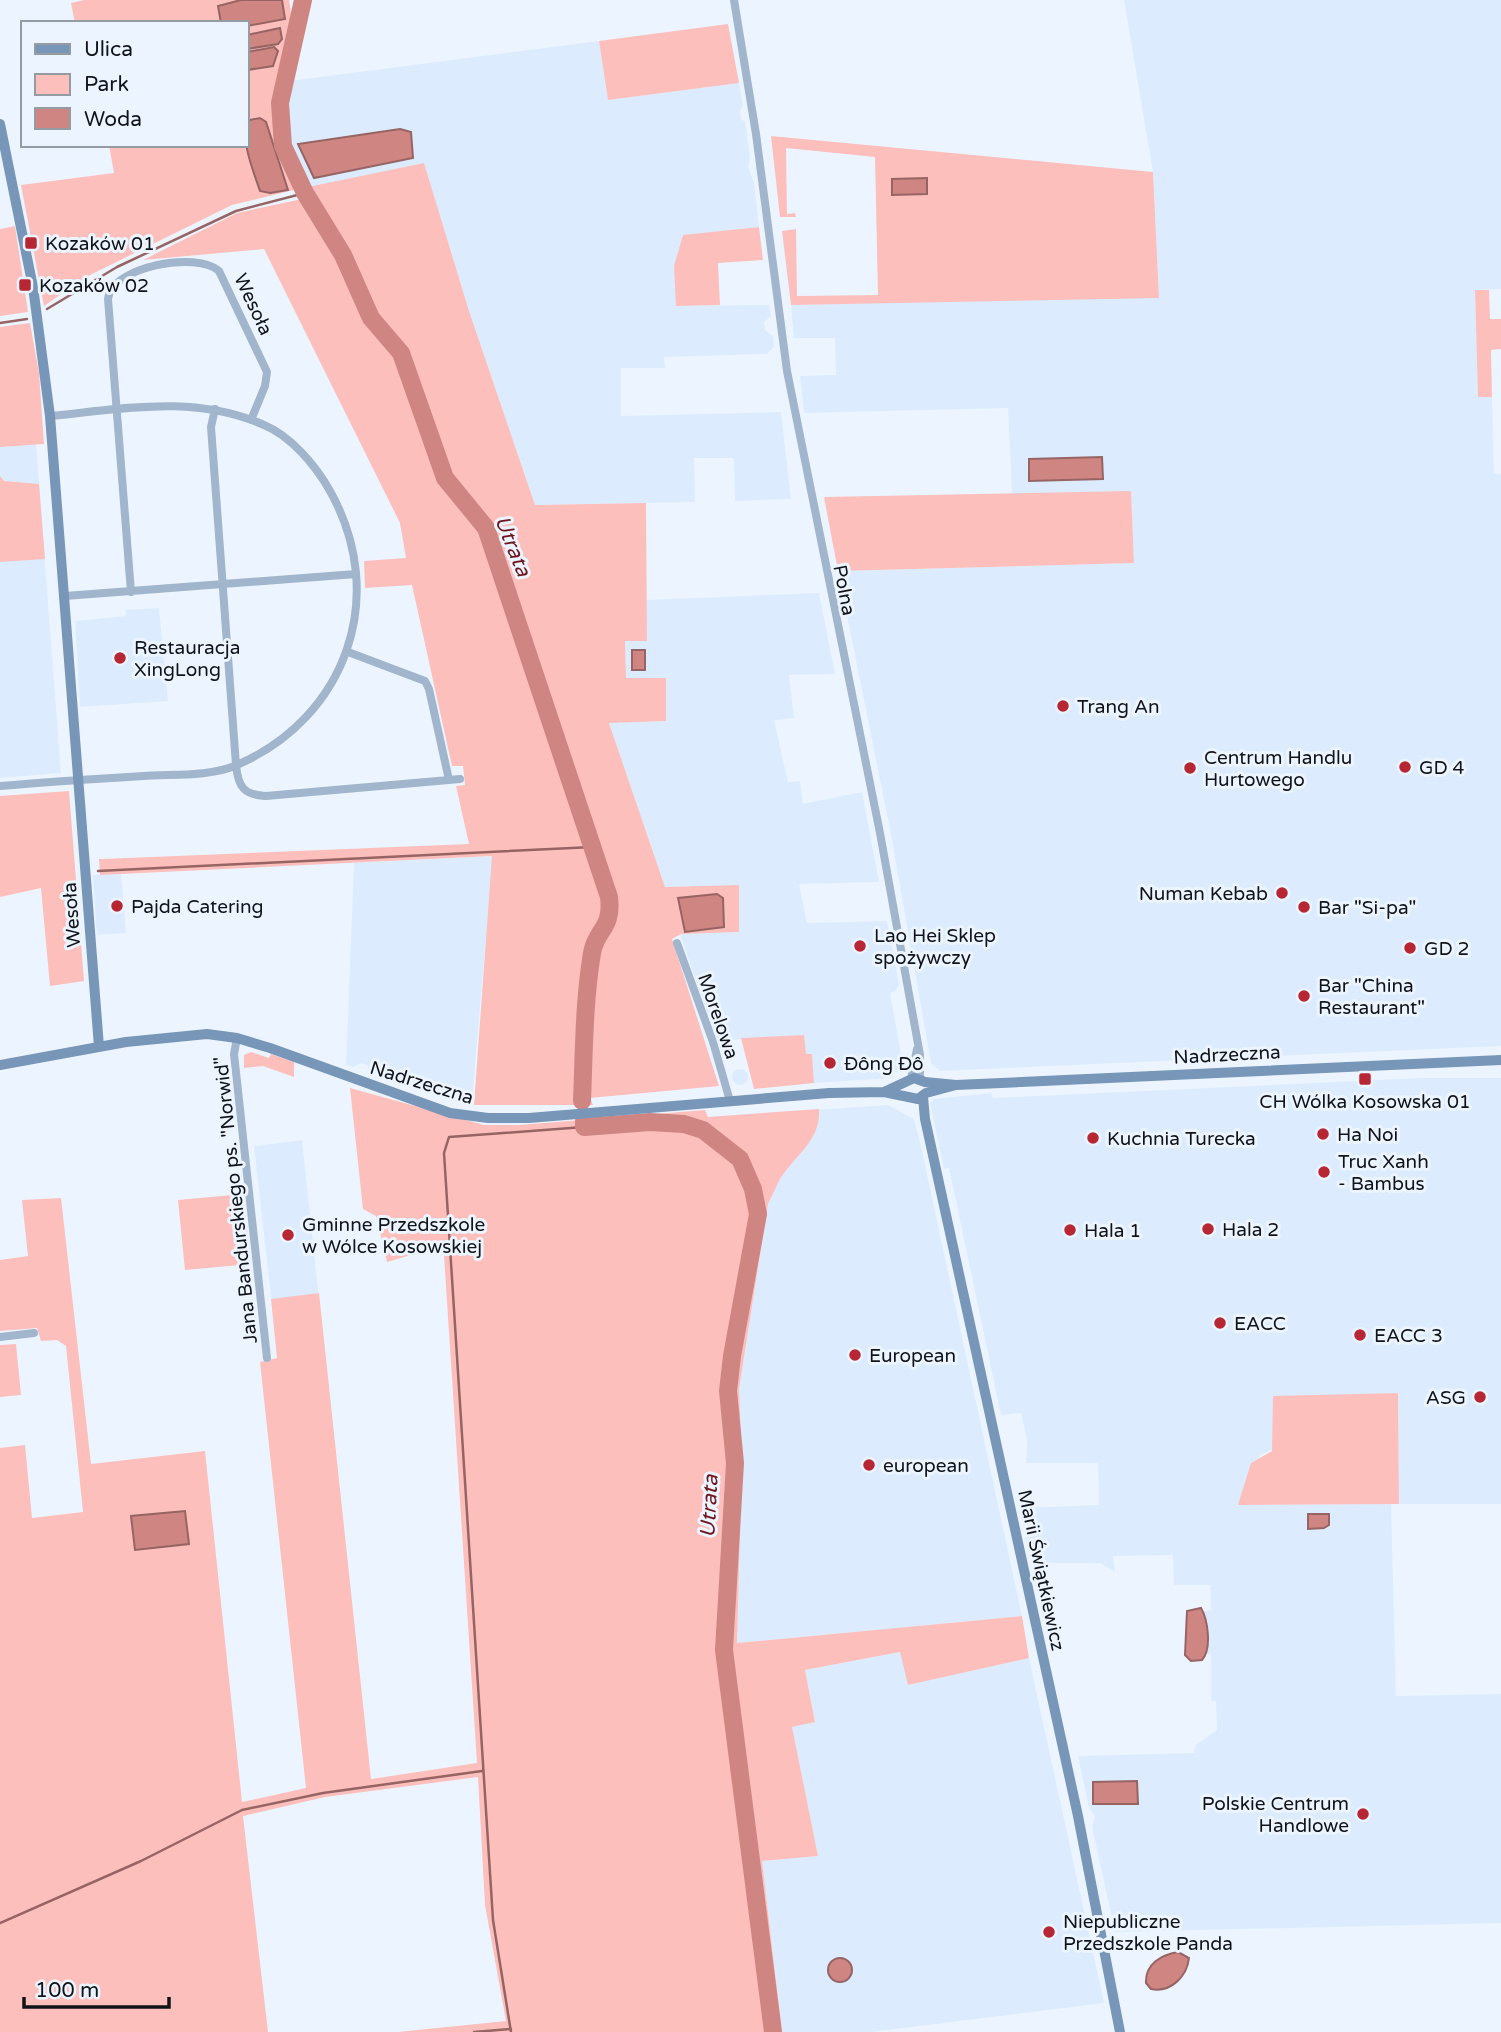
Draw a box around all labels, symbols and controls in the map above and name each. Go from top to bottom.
legend [21,21,248,147]
text: Ulica [84,37,133,62]
text: Park [84,72,129,97]
text: Woda [84,107,142,132]
place label: Kozaków 01 [45,233,155,255]
marker: Kozaków 01 [23,235,39,251]
street label: Wesoła [229,270,277,339]
place label: Kozaków 02 [39,275,149,297]
marker: Kozaków 02 [17,277,33,293]
water label: Utrata [489,512,536,581]
street label: Polna [828,563,860,617]
place label: Restauracja XingLong [134,637,240,681]
marker: Restauracja XingLong [112,650,128,666]
place label: Trang An [1077,696,1160,718]
marker: Trang An [1055,698,1071,714]
place label: Centrum Handlu Hurtowego [1204,747,1352,791]
place label: GD 4 [1419,757,1465,779]
marker: GD 4 [1397,759,1413,775]
marker: Centrum Handlu Hurtowego [1182,760,1198,776]
street label: Wesoła [59,882,85,948]
place label: Numan Kebab [1139,883,1268,905]
marker: Numan Kebab [1274,885,1290,901]
place label: Pajda Catering [131,896,264,918]
place label: Bar "Si-pa" [1318,897,1416,919]
marker: Pajda Catering [109,898,125,914]
marker: Bar "Si-pa" [1296,899,1312,915]
place label: Lao Hei Sklep spożywczy [874,925,996,969]
marker: Lao Hei Sklep spożywczy [852,938,868,954]
place label: GD 2 [1424,938,1470,960]
marker: GD 2 [1402,940,1418,956]
street label: Morelowa [693,971,743,1062]
place label: Bar "China Restaurant" [1318,975,1425,1019]
marker: Bar "China Restaurant" [1296,988,1312,1004]
street label: Nadrzeczna [1173,1041,1281,1069]
place label: Đông Đô [844,1053,924,1075]
street label: Jana Bandurskiego ps. "Norwid" [210,1055,262,1345]
marker: Đông Đô [822,1055,838,1071]
street label: Nadrzeczna [367,1057,476,1109]
marker: CH Wólka Kosowska 01 [1357,1071,1373,1087]
place label: CH Wólka Kosowska 01 [1259,1091,1471,1113]
place label: Ha Noi [1337,1124,1398,1146]
marker: Ha Noi [1315,1126,1331,1142]
place label: Kuchnia Turecka [1107,1128,1256,1150]
marker: Kuchnia Turecka [1085,1130,1101,1146]
place label: Truc Xanh - Bambus [1338,1151,1429,1195]
marker: Truc Xanh - Bambus [1316,1164,1332,1180]
place label: Gminne Przedszkole w Wólce Kosowskiej [302,1214,485,1258]
place label: Hala 2 [1222,1219,1279,1241]
place label: Hala 1 [1084,1220,1141,1242]
marker: Hala 2 [1200,1221,1216,1237]
marker: Hala 1 [1062,1222,1078,1238]
marker: Gminne Przedszkole w Wólce Kosowskiej [280,1227,296,1243]
place label: EACC [1234,1313,1286,1335]
marker: EACC [1212,1315,1228,1331]
place label: EACC 3 [1374,1325,1443,1347]
marker: EACC 3 [1352,1327,1368,1343]
place label: European [869,1345,956,1367]
marker: European [847,1347,863,1363]
place label: ASG [1426,1387,1466,1409]
marker: ASG [1472,1389,1488,1405]
place label: european [883,1455,969,1477]
marker: european [861,1457,877,1473]
water label: Utrata [695,1473,724,1538]
street label: Marii Świątkiewicz [1013,1487,1070,1653]
place label: Polskie Centrum Handlowe [1202,1793,1349,1837]
marker: Polskie Centrum Handlowe [1355,1806,1371,1822]
place label: Niepubliczne Przedszkole Panda [1063,1911,1233,1955]
marker: Niepubliczne Przedszkole Panda [1041,1924,1057,1940]
scale bar [24,1966,170,2010]
text: 100 m [35,1978,99,2003]

